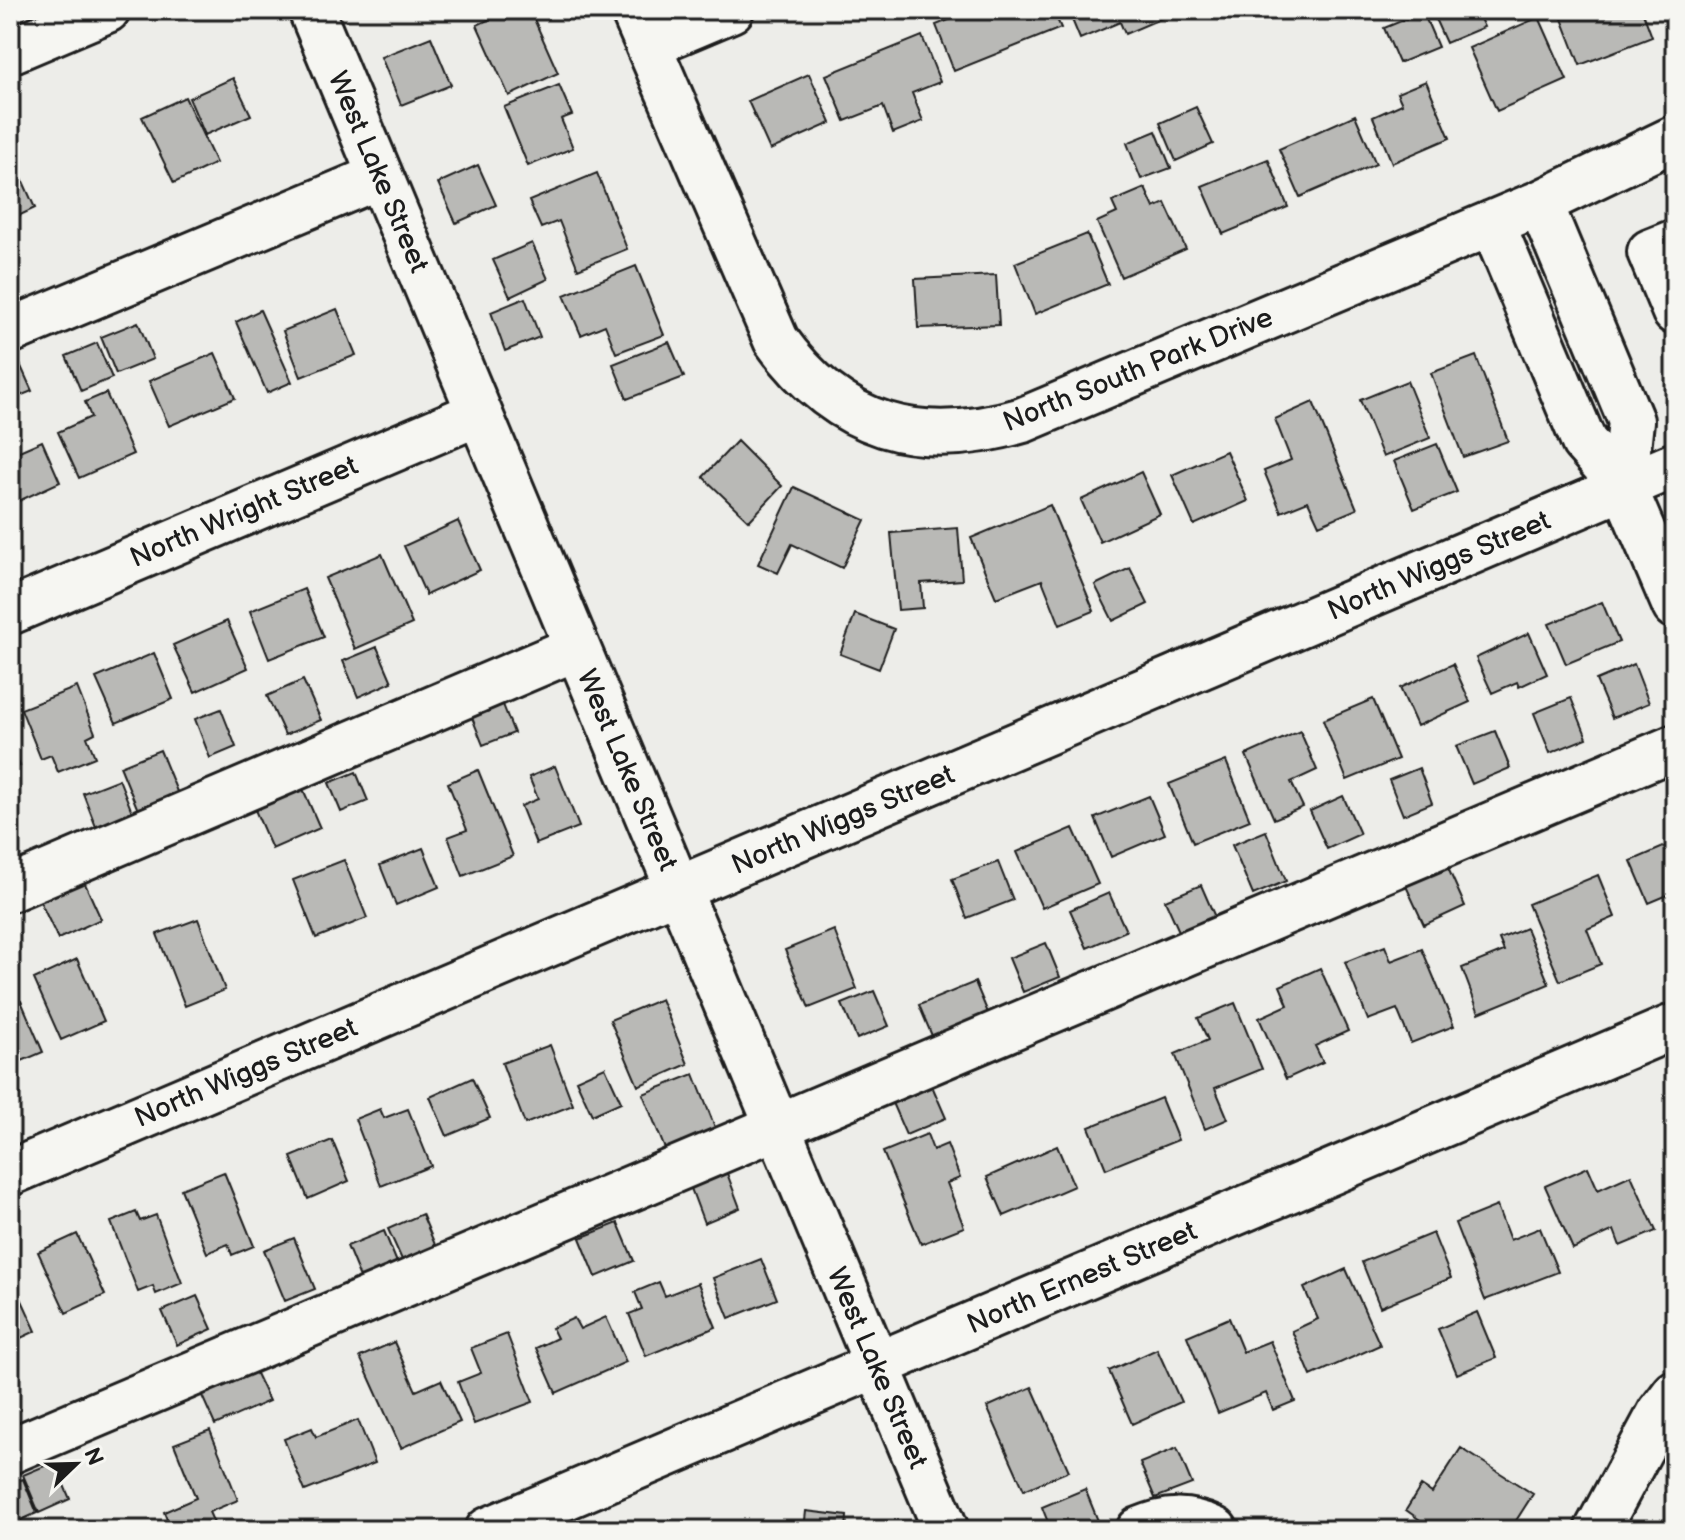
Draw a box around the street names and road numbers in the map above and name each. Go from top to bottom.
street label: West Lake Street [321,66,435,278]
street label: North South Park Drive [998,301,1278,439]
street label: North Wright Street [125,449,363,575]
street label: North Wiggs Street [1323,504,1556,628]
street label: West Lake Street [570,664,684,876]
street label: North Wiggs Street [727,758,960,882]
street label: North Wiggs Street [130,1011,363,1135]
street label: North Ernest Street [962,1215,1202,1341]
street label: West Lake Street [820,1262,934,1474]

